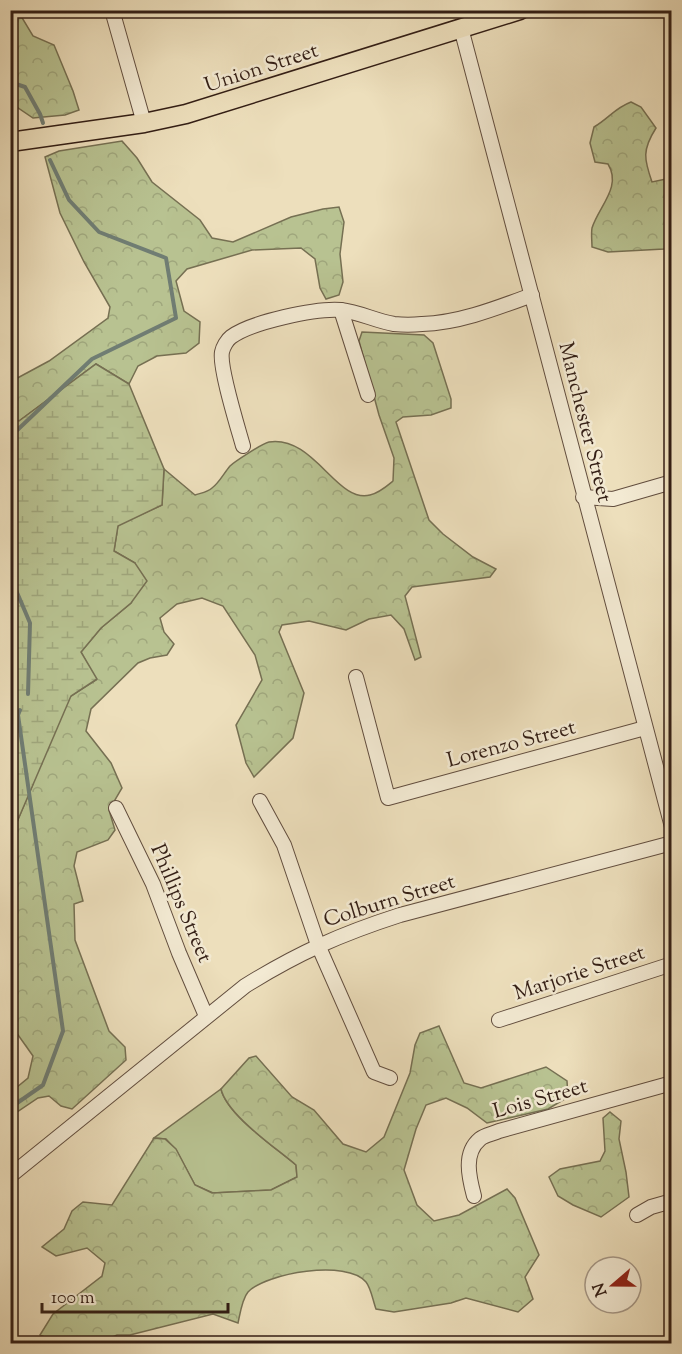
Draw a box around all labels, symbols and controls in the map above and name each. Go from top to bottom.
street label: Union Street [201,36,322,101]
street label: Manchester Street [550,339,618,506]
street label: Lorenzo Street [444,713,579,777]
street label: Phillips Street [142,840,219,968]
street label: Colburn Street [320,868,459,936]
street label: Marjorie Street [510,939,649,1009]
street label: Lois Street [490,1072,591,1128]
north arrow [583,1255,643,1315]
scale bar [42,1276,228,1314]
text: N [588,1279,614,1299]
text: 100 m [51,1286,95,1312]

